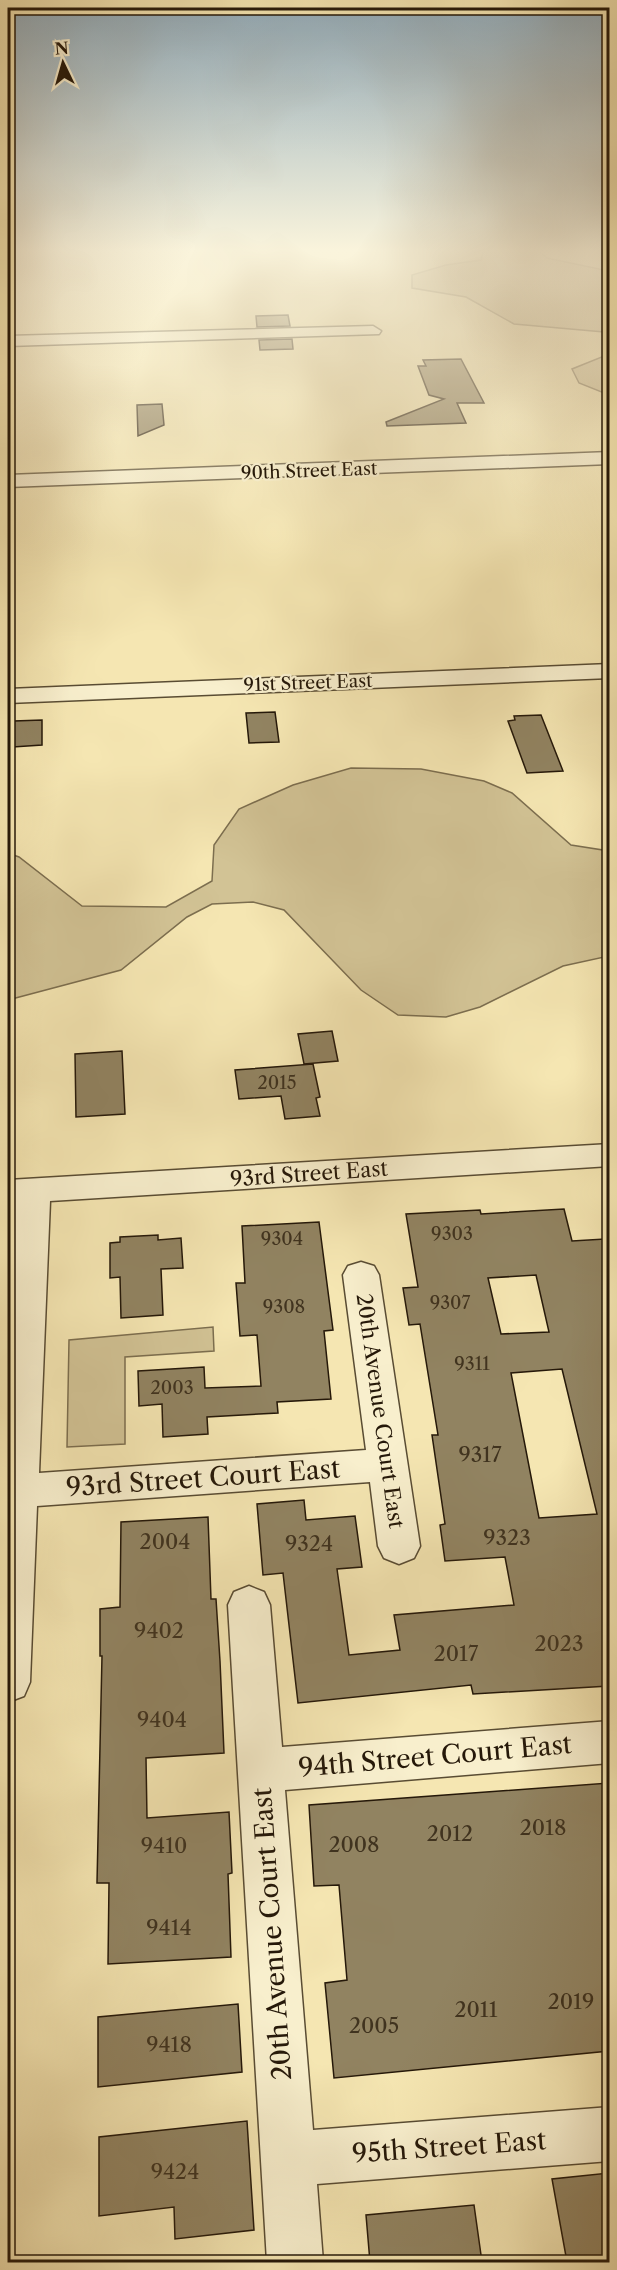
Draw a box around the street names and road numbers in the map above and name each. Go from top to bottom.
street label: 90th Street East [241,458,378,484]
street label: 91st Street East [243,670,373,696]
street label: 93rd Street East [229,1155,389,1191]
street label: 20th Avenue Court East [352,1292,409,1530]
street label: 93rd Street Court East [65,1452,342,1504]
street label: 94th Street Court East [297,1728,574,1784]
street label: 20th Avenue Court East [246,1786,298,2081]
street label: 95th Street East [351,2124,548,2170]

